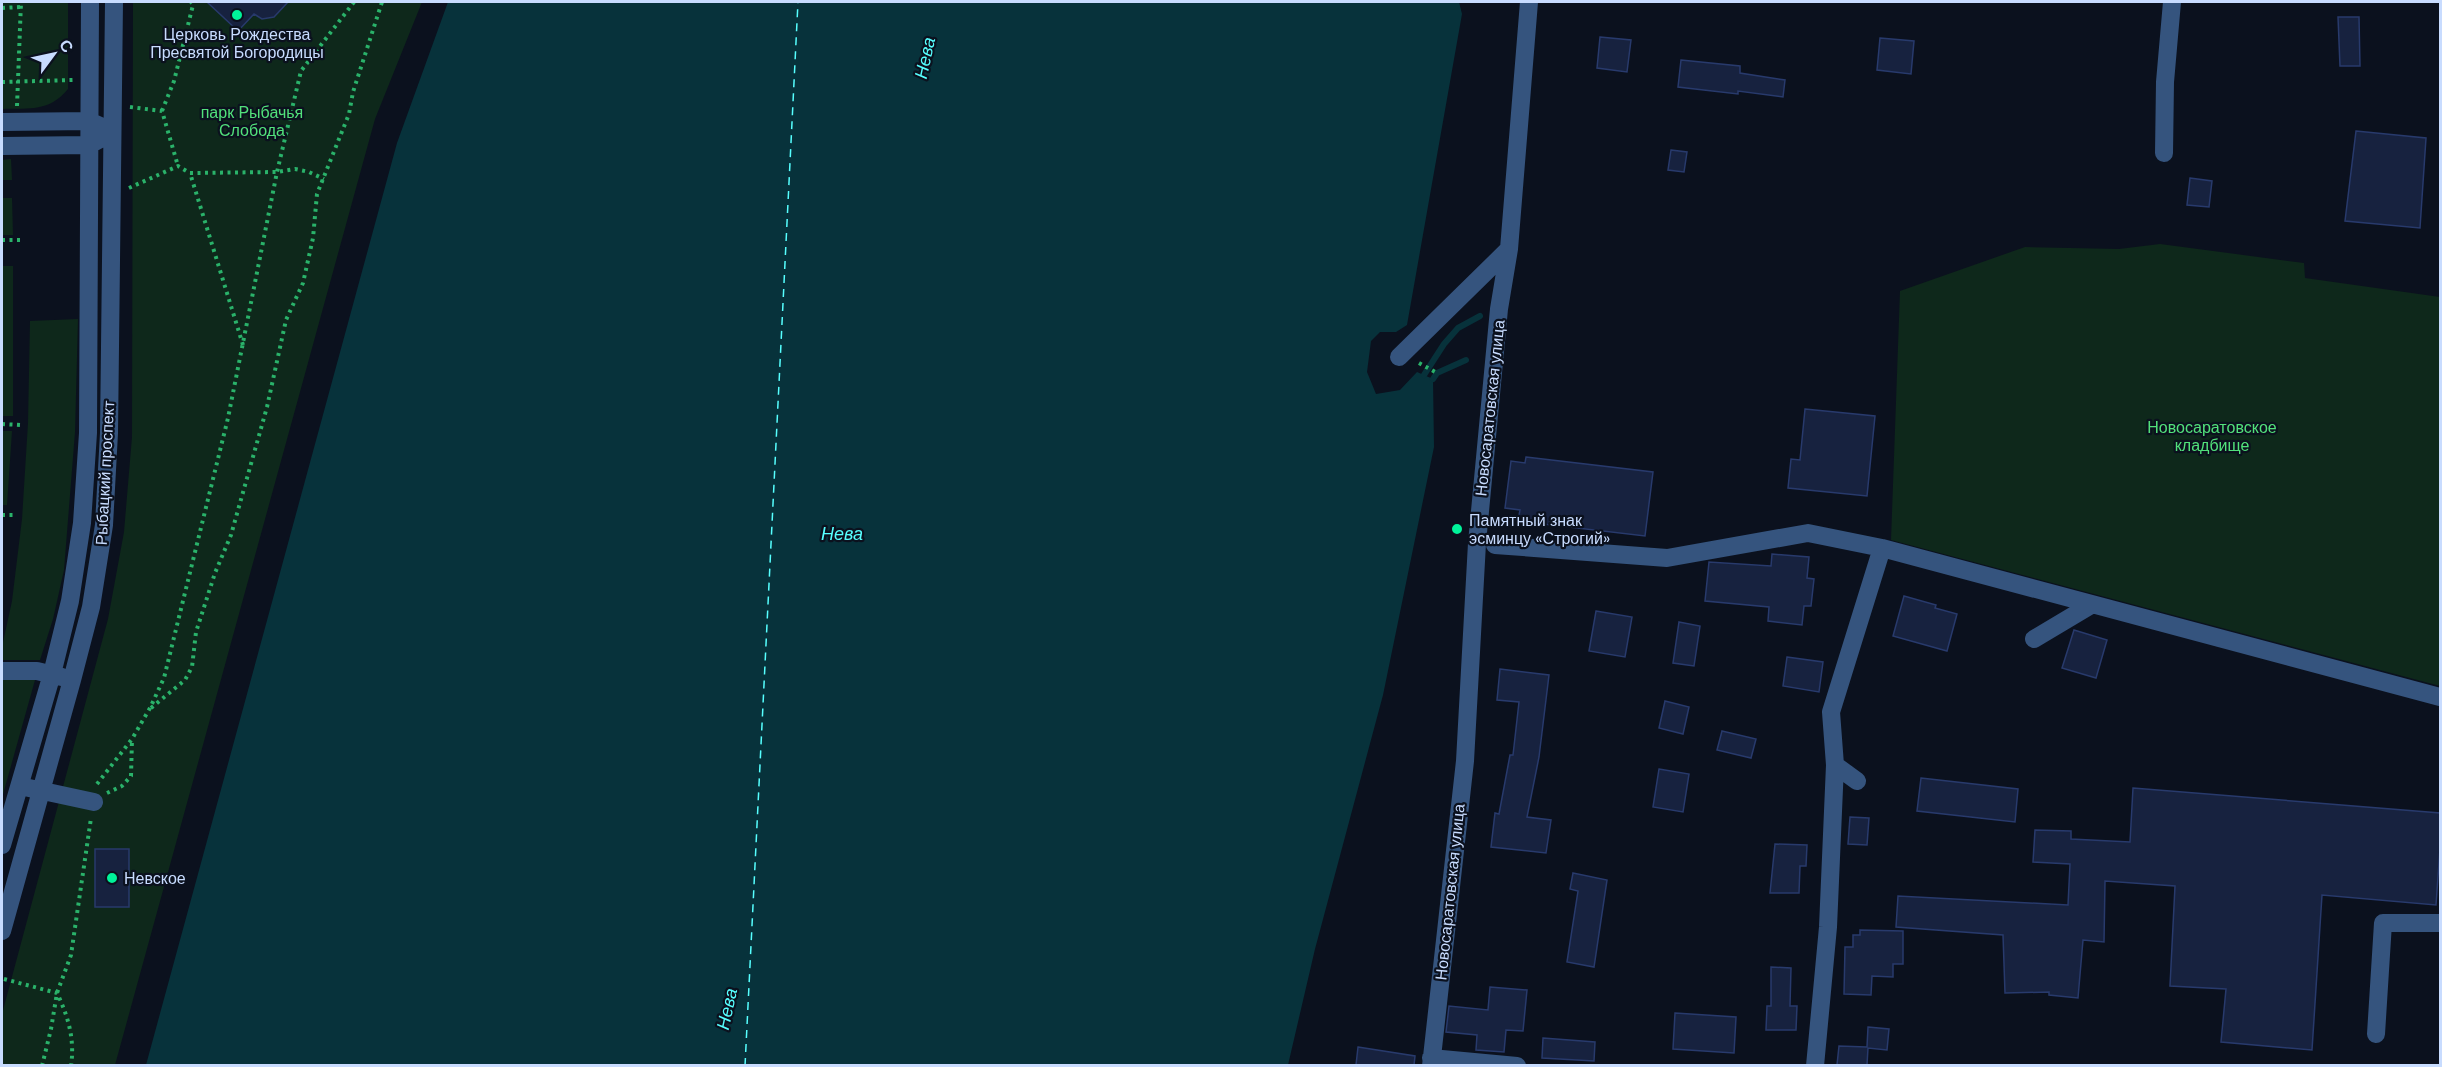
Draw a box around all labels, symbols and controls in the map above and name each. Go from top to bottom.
marker: Церковь Рождества Пресвятой Богородицы [230,8,244,22]
north arrow [24,24,84,84]
place label: Церковь Рождества Пресвятой Богородицы [150,24,324,63]
water label: Нева [909,35,941,81]
text: С [54,36,78,57]
park label: парк Рыбачья Слобода [201,102,303,141]
street label: Новосаратовская улица [1470,319,1510,497]
street label: Рыбацкий проспект [91,400,119,546]
park label: Новосаратовское кладбище [2147,417,2277,456]
place label: Памятный знак эсминцу «Строгий» [1469,510,1610,549]
water label: Нева [821,522,863,546]
marker: Памятный знак эсминцу «Строгий» [1450,522,1464,536]
street label: Новосаратовская улица [1430,803,1470,981]
place label: Невское [124,868,186,889]
marker: Невское [105,871,119,885]
water label: Нева [711,986,743,1032]

